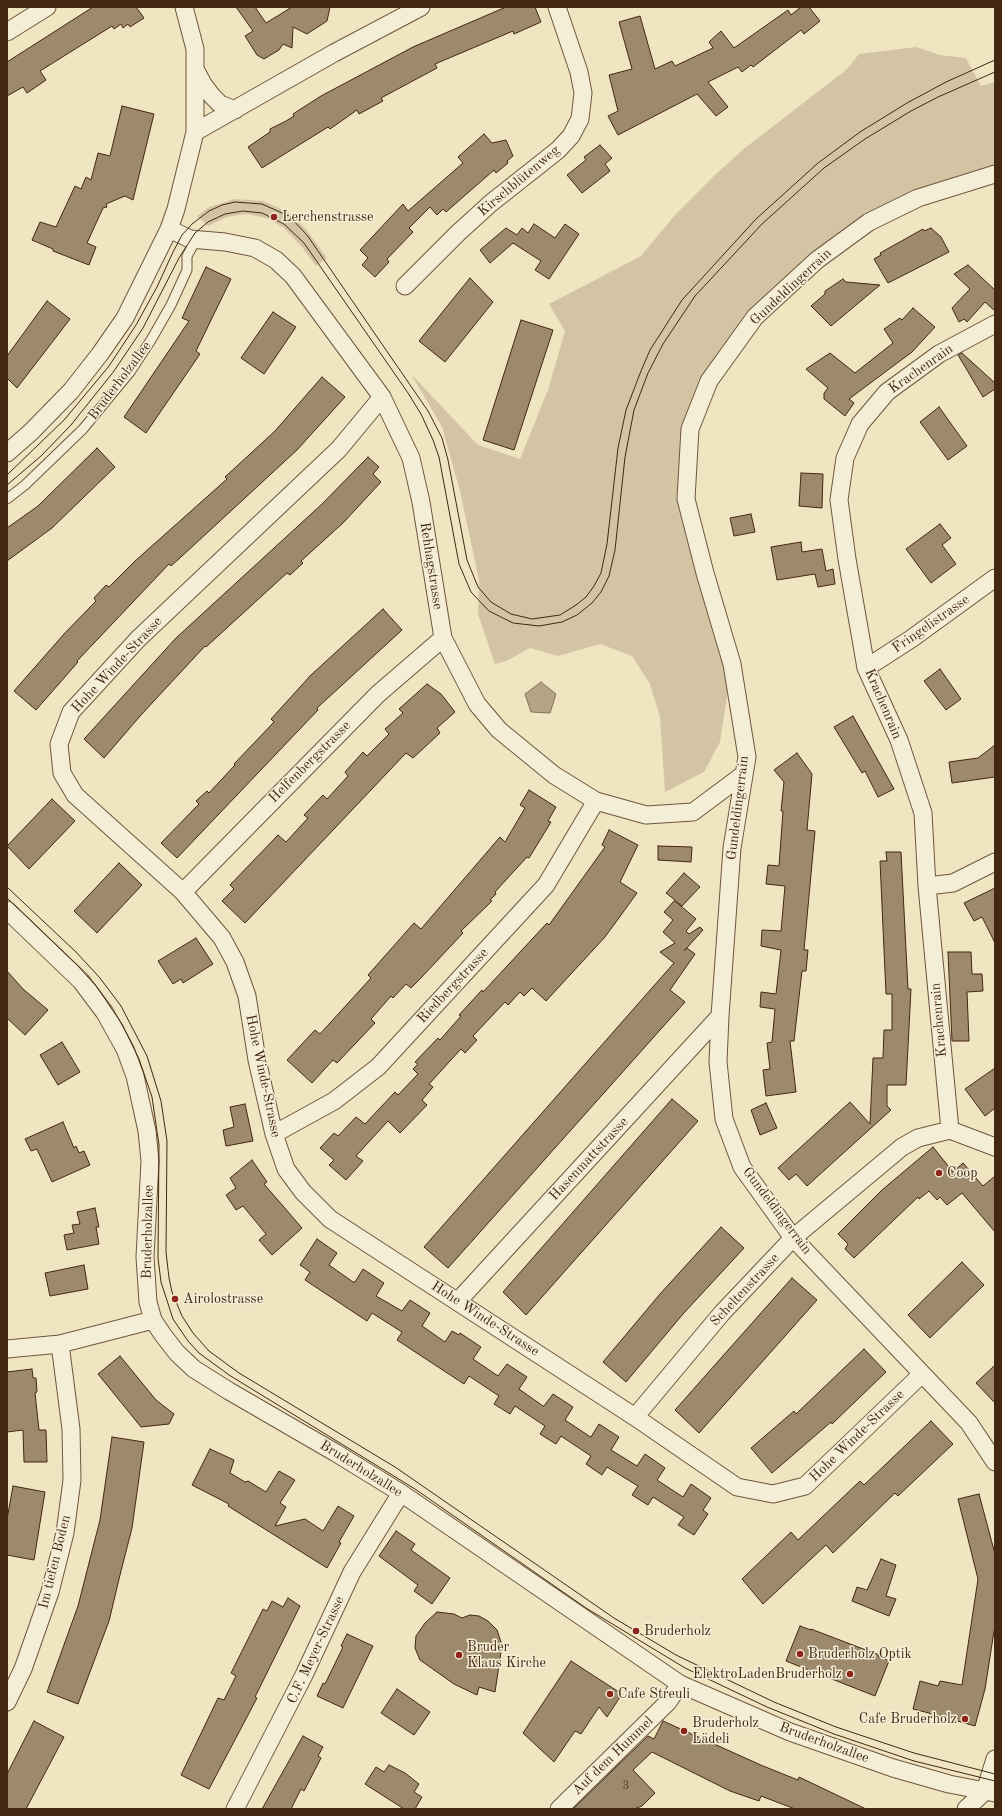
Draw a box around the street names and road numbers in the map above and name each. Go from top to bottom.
street label: Kirschblütenweg [475,142,563,220]
street label: Gundeldingerrain [747,245,835,329]
street label: Bruderholzallee [85,338,155,424]
street label: Krachenrain [885,341,957,397]
street label: Rehhagstrasse [416,521,446,611]
street label: Fringelistrasse [889,591,973,657]
street label: Hohe Winde-Strasse [68,613,166,717]
street label: Krachenrain [861,666,905,742]
street label: Helfenbergstrasse [266,718,354,806]
street label: Gundeldingerrain [723,755,753,861]
street label: Riedbergstrasse [414,945,492,1027]
street label: Krachenrain [927,982,951,1058]
street label: Hohe Winde-Strasse [242,1013,284,1139]
street label: Hasenmattstrasse [546,1114,632,1204]
street label: Gundeldingerrain [739,1164,815,1258]
street label: Bruderholzallee [139,1185,157,1279]
street label: Scheltenstrasse [707,1250,783,1330]
street label: Hohe Winde-Strasse [428,1278,542,1360]
street label: Hohe Winde-Strasse [806,1386,908,1486]
street label: Bruderholzallee [317,1437,405,1501]
street label: Im tiefen Boden [35,1513,75,1611]
street label: C.F. Meyer-Strasse [284,1594,348,1706]
street label: Auf dem Hummel [569,1713,657,1799]
street label: Bruderholzallee [777,1719,871,1767]

